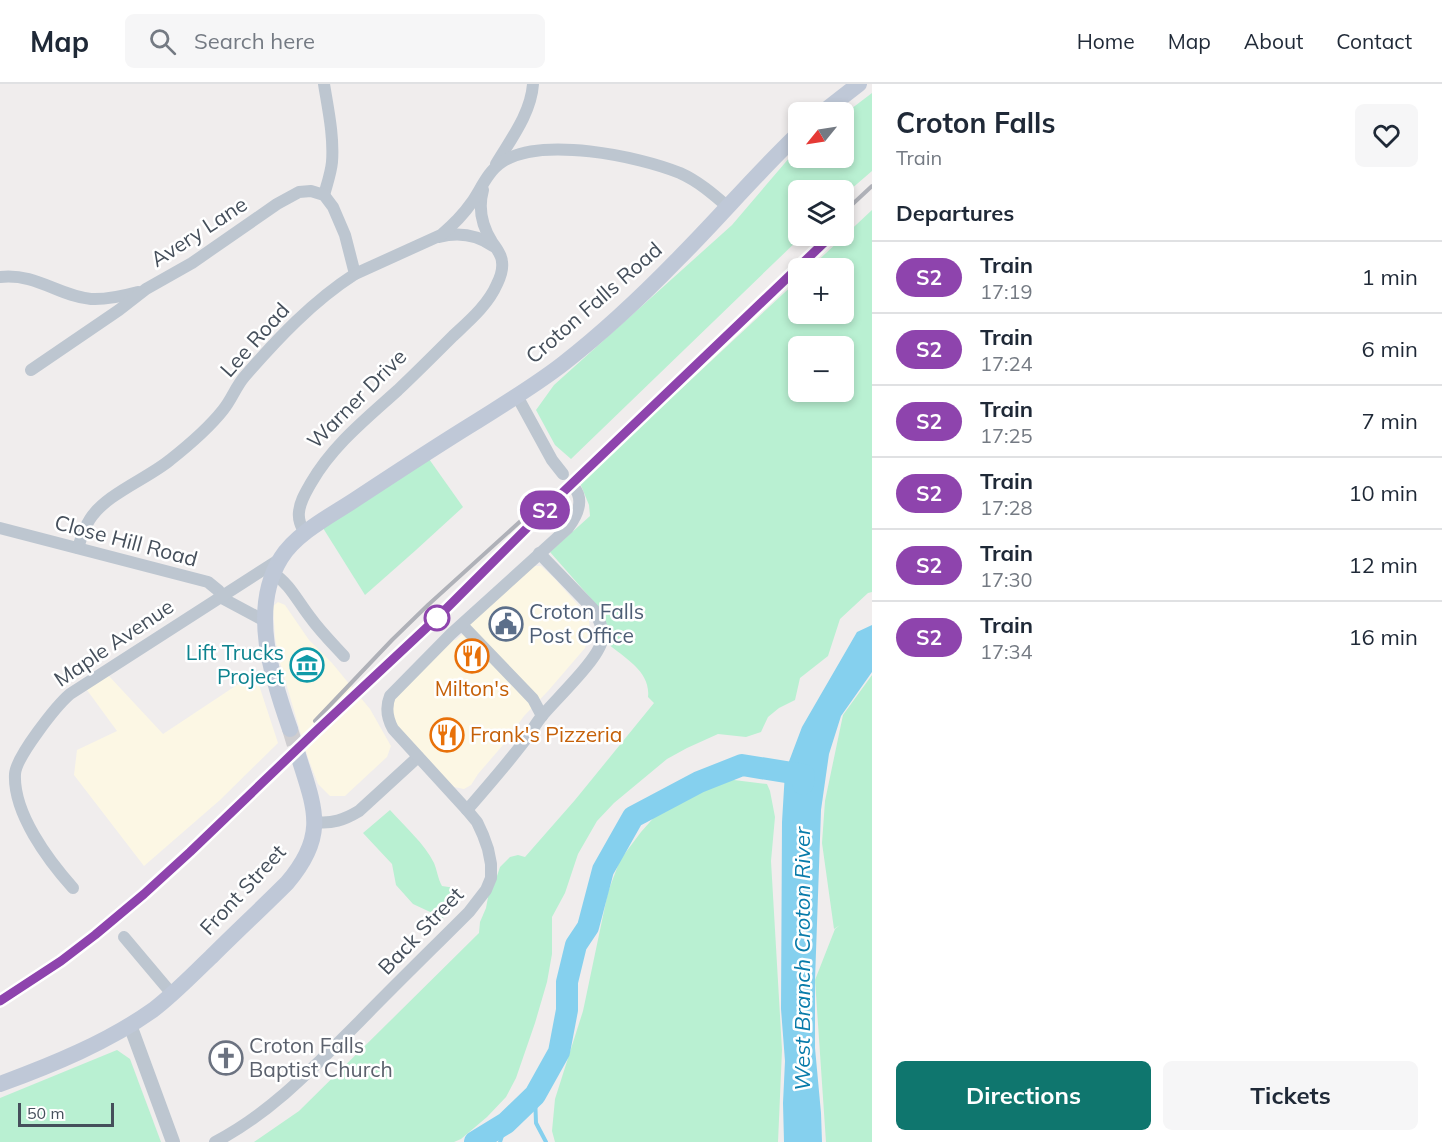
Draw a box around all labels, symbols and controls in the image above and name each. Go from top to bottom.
search box [125,14,545,68]
text: Map [30,24,89,59]
icon: search [146,25,179,58]
text: Search here [194,27,315,55]
text: Home [1077,28,1135,54]
text: Map [1168,28,1211,54]
text: About [1244,28,1303,54]
text: Contact [1336,28,1412,54]
north arrow [788,102,854,168]
map controls [788,102,854,402]
button: heart [1355,104,1418,167]
text: Croton Falls [896,105,1055,140]
text: Train [896,145,942,170]
button: layers [788,180,854,246]
street label: Avery Lane [145,190,252,272]
text: Departures [896,199,1014,227]
street label: Croton Falls Road [520,236,667,369]
text: Train [980,251,1033,279]
button: + [788,258,854,324]
text: 1 min [1362,263,1418,291]
text: S2 [916,264,942,290]
text: 17:19 [980,279,1033,304]
street label: Lee Road [214,297,294,382]
text: Train [980,323,1033,351]
text: 6 min [1362,335,1418,363]
button: − [788,336,854,402]
text: S2 [916,336,942,362]
street label: Warner Drive [301,343,411,453]
text: 17:24 [980,351,1033,376]
text: Train [980,395,1033,423]
text: 7 min [1362,407,1418,435]
text: S2 [916,408,942,434]
text: 17:25 [980,423,1033,448]
text: Train [980,467,1033,495]
text: 10 min [1348,479,1418,507]
text: S2 [916,480,942,506]
line badge: S2 [518,490,572,530]
text: 17:28 [980,495,1033,520]
text: S2 [532,497,558,523]
street label: Close Hill Road [52,508,200,572]
text: Train [980,539,1033,567]
text: 12 min [1348,551,1418,579]
text: S2 [916,552,942,578]
text: 17:30 [980,567,1033,592]
street label: Maple Avenue [49,593,178,692]
place label: Croton Falls Post Office [529,598,644,648]
unlabelled marker [424,605,450,631]
public building icon: Croton Falls Post Office [488,606,524,642]
text: Train [980,611,1033,639]
text: 16 min [1348,623,1418,651]
text: S2 [916,624,942,650]
restaurant icon: Milton's [454,638,490,674]
place label: Lift Trucks Project [186,639,284,689]
text: 17:34 [980,639,1033,664]
museum icon: Lift Trucks Project [289,647,325,683]
place label: Milton's [435,675,509,701]
restaurant icon: Frank's Pizzeria [429,717,465,753]
place label: Frank's Pizzeria [470,721,622,747]
water label: West Branch Croton River [788,826,816,1091]
street label: Front Street [194,839,291,940]
street label: Back Street [372,881,468,979]
place label: Croton Falls Baptist Church [249,1032,393,1082]
church icon: Croton Falls Baptist Church [208,1040,244,1076]
button: Directions [896,1061,1151,1130]
button: Tickets [1163,1061,1418,1130]
scale bar [18,1100,114,1128]
text: 50 m [27,1103,64,1123]

